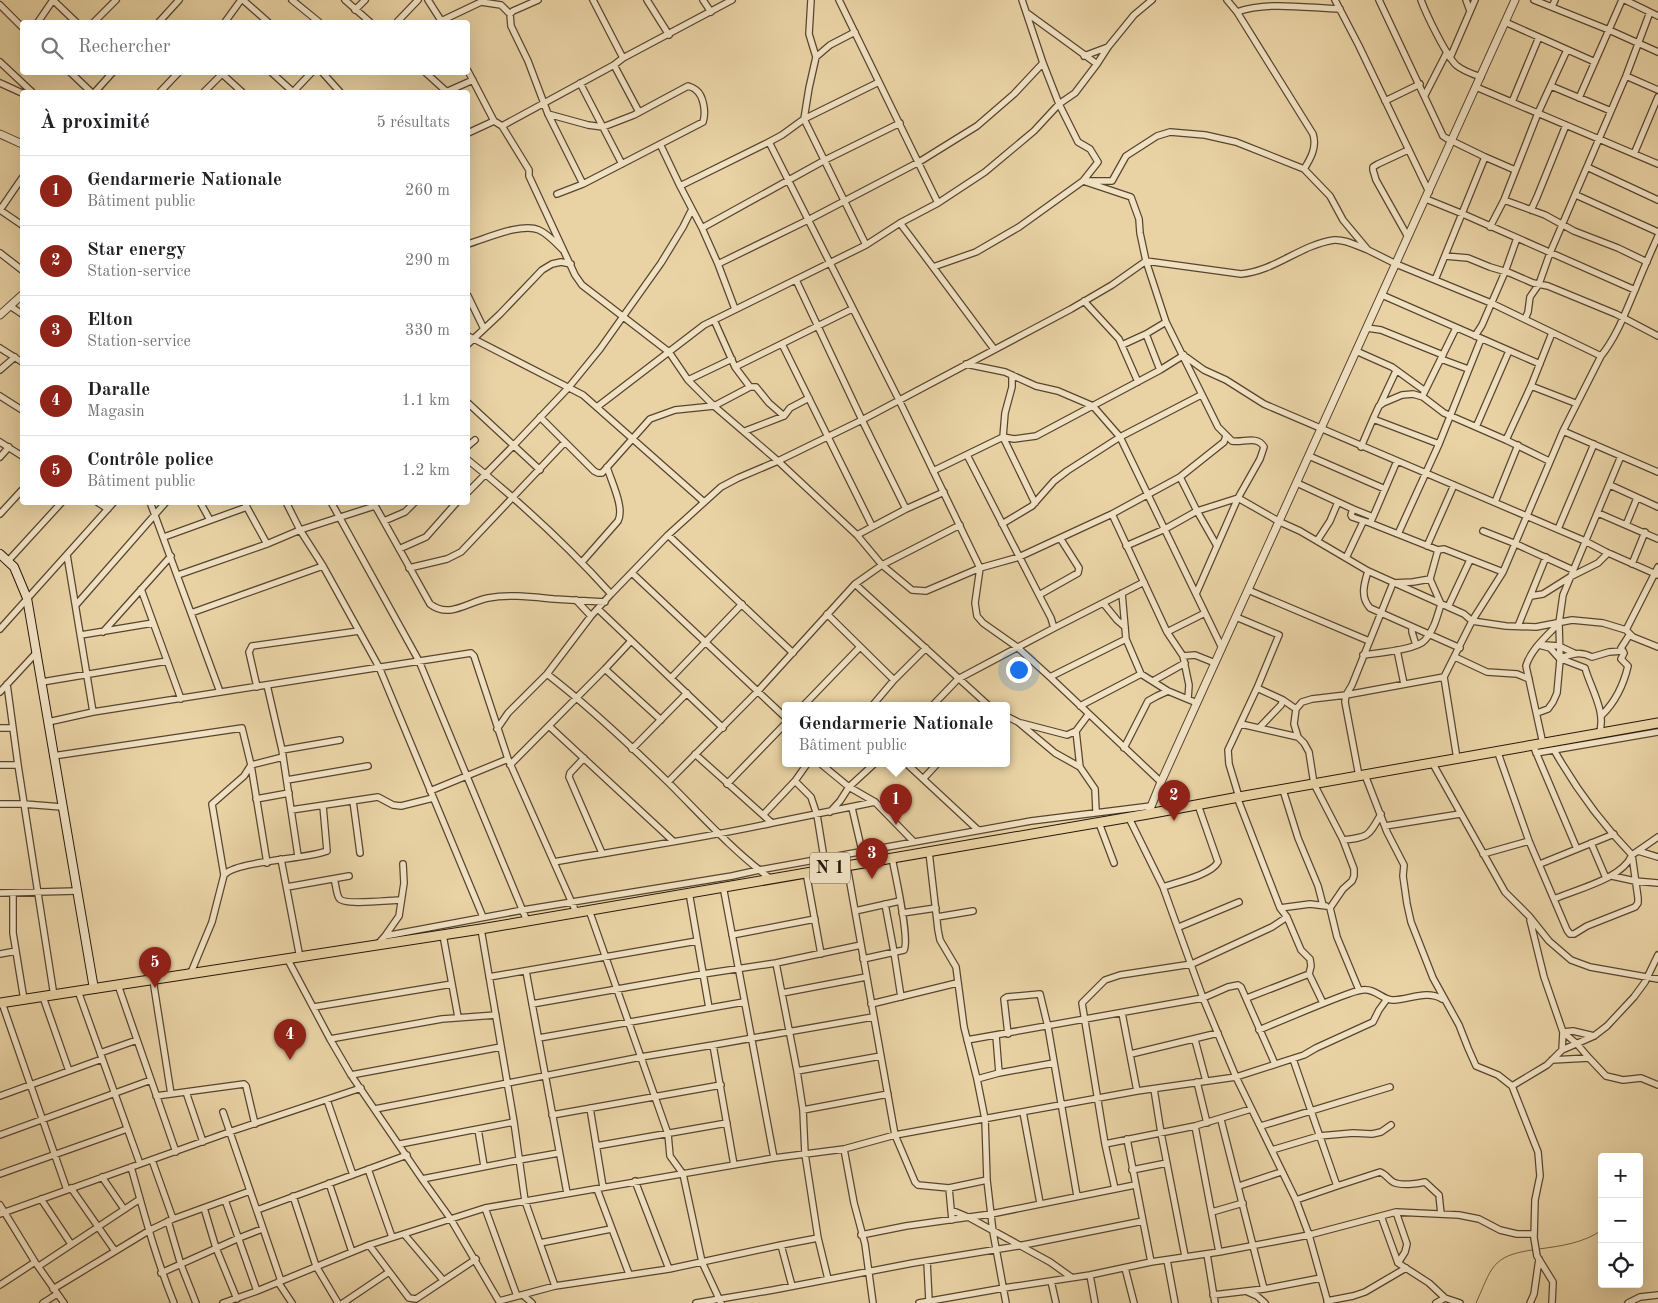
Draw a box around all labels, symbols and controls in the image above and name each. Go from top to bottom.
search box [20,20,470,75]
icon: search [38,34,66,62]
text: Rechercher [78,38,171,57]
text: À proximité [40,112,150,133]
text: 5 résultats [376,115,450,131]
text: Gendarmerie Nationale [87,171,282,190]
text: 1 [51,183,61,199]
text: 260 m [405,183,450,199]
text: Bâtiment public [87,194,195,210]
text: Star energy [87,241,186,260]
text: 2 [51,253,61,269]
text: 290 m [405,253,450,269]
text: Station-service [87,264,191,280]
text: Elton [87,311,133,330]
text: 3 [51,323,61,339]
text: 330 m [405,323,450,339]
text: Station-service [87,334,191,350]
text: Daralle [87,381,150,400]
text: 4 [51,393,61,409]
text: 1.1 km [401,393,450,409]
text: Magasin [87,404,145,420]
text: Contrôle police [87,451,214,470]
text: 5 [51,463,61,479]
text: 1.2 km [401,463,450,479]
text: Bâtiment public [87,474,195,490]
your location [1006,657,1032,683]
popup [782,702,1010,767]
text: Gendarmerie Nationale [799,715,993,734]
text: Bâtiment public [799,738,907,754]
pin: 2 [1158,780,1190,821]
pin: 1 [880,784,912,825]
pin: 3 [856,838,888,879]
road number: N 1 [810,852,850,884]
pin: 5 [139,947,171,988]
pin: 4 [274,1019,306,1060]
map controls [1598,1153,1643,1288]
button: + [1598,1153,1643,1198]
button: − [1598,1198,1643,1243]
button: locate [1598,1243,1643,1288]

